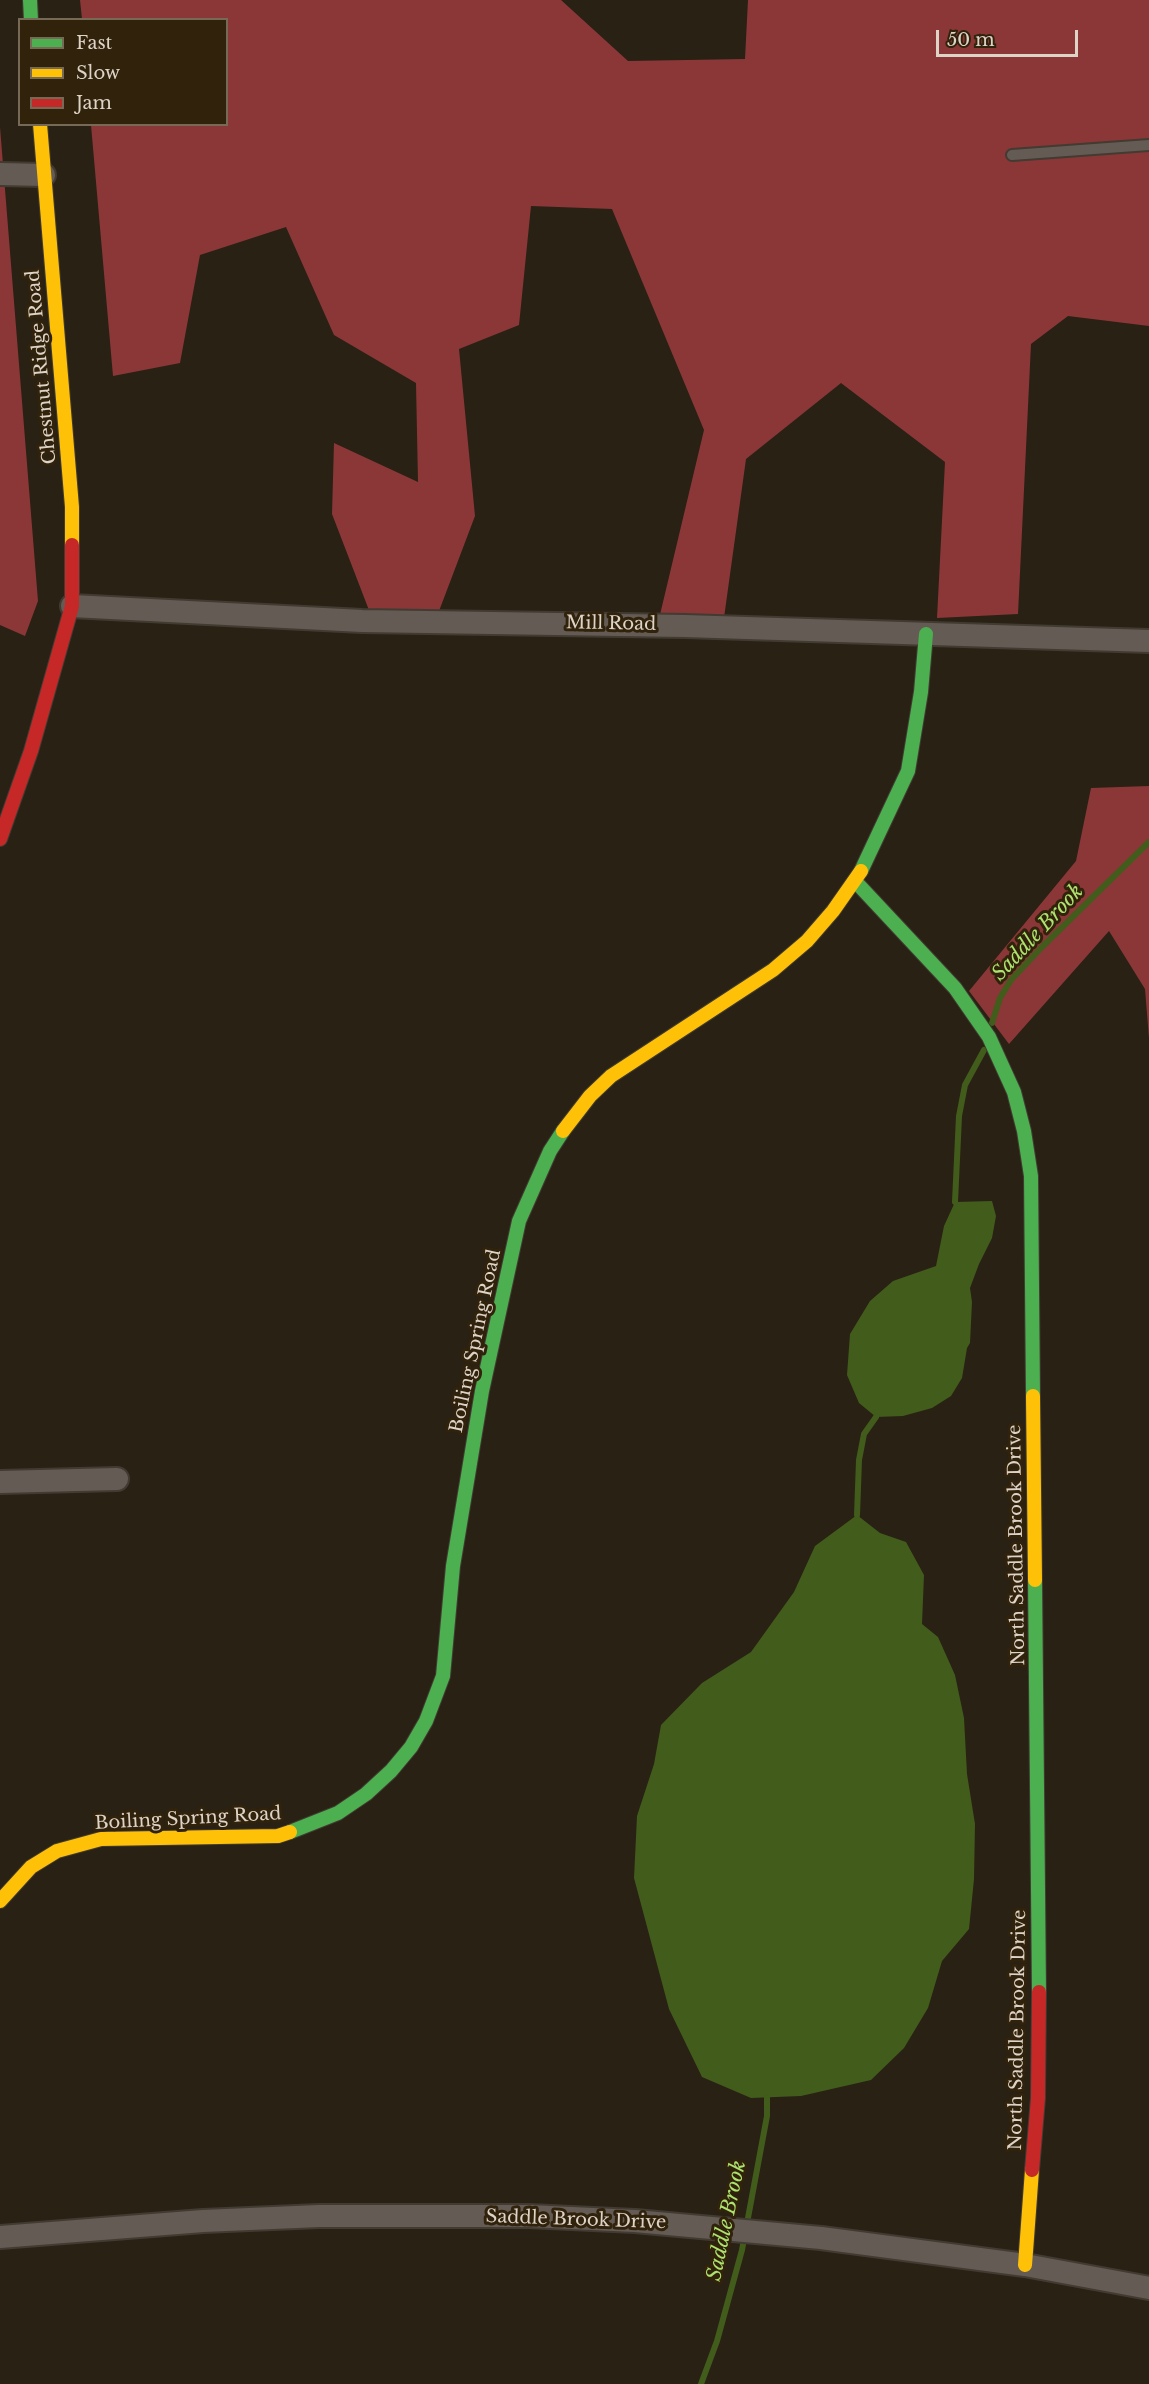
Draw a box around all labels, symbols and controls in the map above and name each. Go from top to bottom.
legend [18,18,228,126]
scale bar [939,18,1082,56]
text: 50 m [947,29,995,51]
text: Fast [76,32,112,54]
text: Slow [76,62,120,84]
text: Jam [76,92,112,114]
street label: Chestnut Ridge Road [23,269,61,465]
street label: Mill Road [566,612,656,636]
water label: Saddle Brook [987,880,1089,986]
street label: Boiling Spring Road [446,1247,506,1435]
street label: North Saddle Brook Drive [1004,1424,1030,1666]
street label: Boiling Spring Road [94,1803,282,1835]
street label: North Saddle Brook Drive [1005,1909,1031,2151]
water label: Saddle Brook [703,2159,751,2283]
street label: Saddle Brook Drive [485,2206,667,2234]

